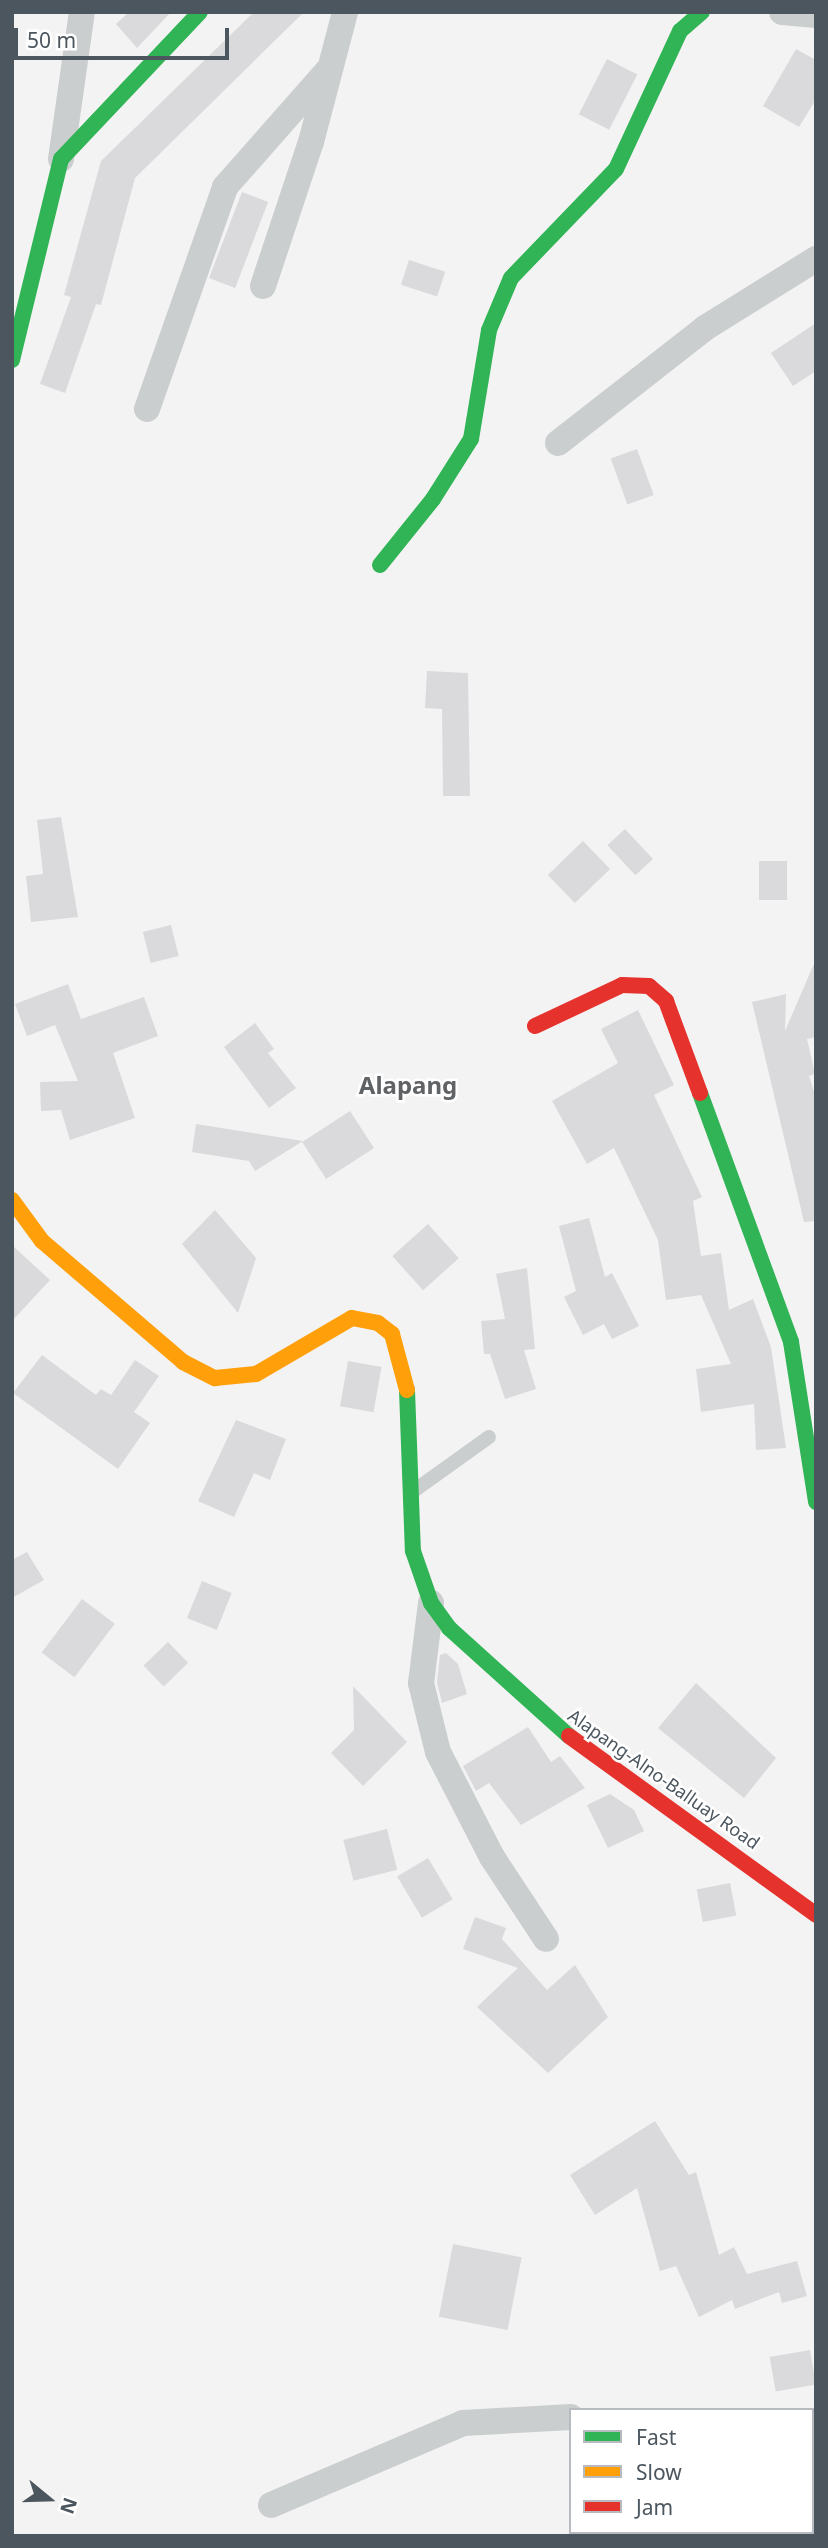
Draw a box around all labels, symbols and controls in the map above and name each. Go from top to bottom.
scale bar [18,14,233,58]
text: 50 m [27,26,76,54]
district label: Alapang [359,1071,457,1099]
street label: Alapang-Alno-Balluay Road [564,1705,764,1853]
legend [569,2408,814,2534]
text: Fast [636,2423,676,2451]
text: Slow [636,2458,682,2486]
north arrow [14,2464,84,2534]
text: Jam [636,2493,673,2521]
text: N [54,2494,84,2517]

